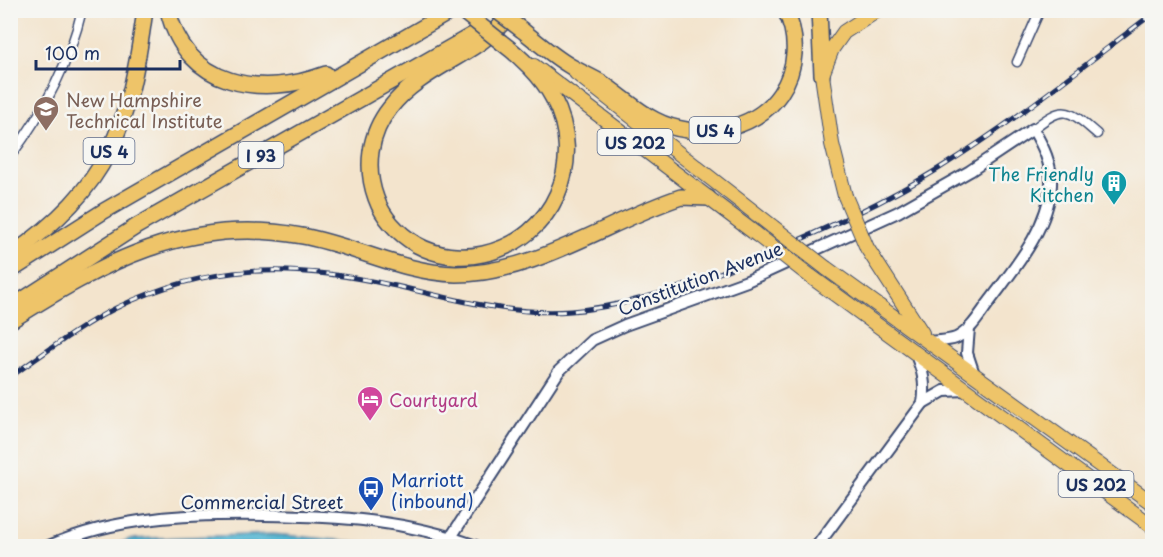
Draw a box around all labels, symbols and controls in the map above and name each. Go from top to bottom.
scale bar [36,33,180,71]
text: 100 m [45,39,100,66]
place label: New Hampshire Technical Institute [66,86,223,134]
school or university icon: New Hampshire Technical Institute [31,94,61,132]
road number: US 4 [690,117,740,143]
road number: US 202 [598,129,672,155]
road number: US 4 [84,138,134,164]
road number: I 93 [238,142,284,168]
place label: The Friendly Kitchen [988,160,1094,208]
building icon: The Friendly Kitchen [1099,168,1129,206]
street label: Constitution Avenue [614,234,786,322]
hotel icon: Courtyard [355,384,385,422]
place label: Courtyard [389,386,478,413]
place label: Marriott (inbound) [391,466,474,514]
road number: US 202 [1058,471,1134,497]
bus stop icon: Marriott (inbound) [356,474,386,512]
street label: Commercial Street [181,488,343,515]

